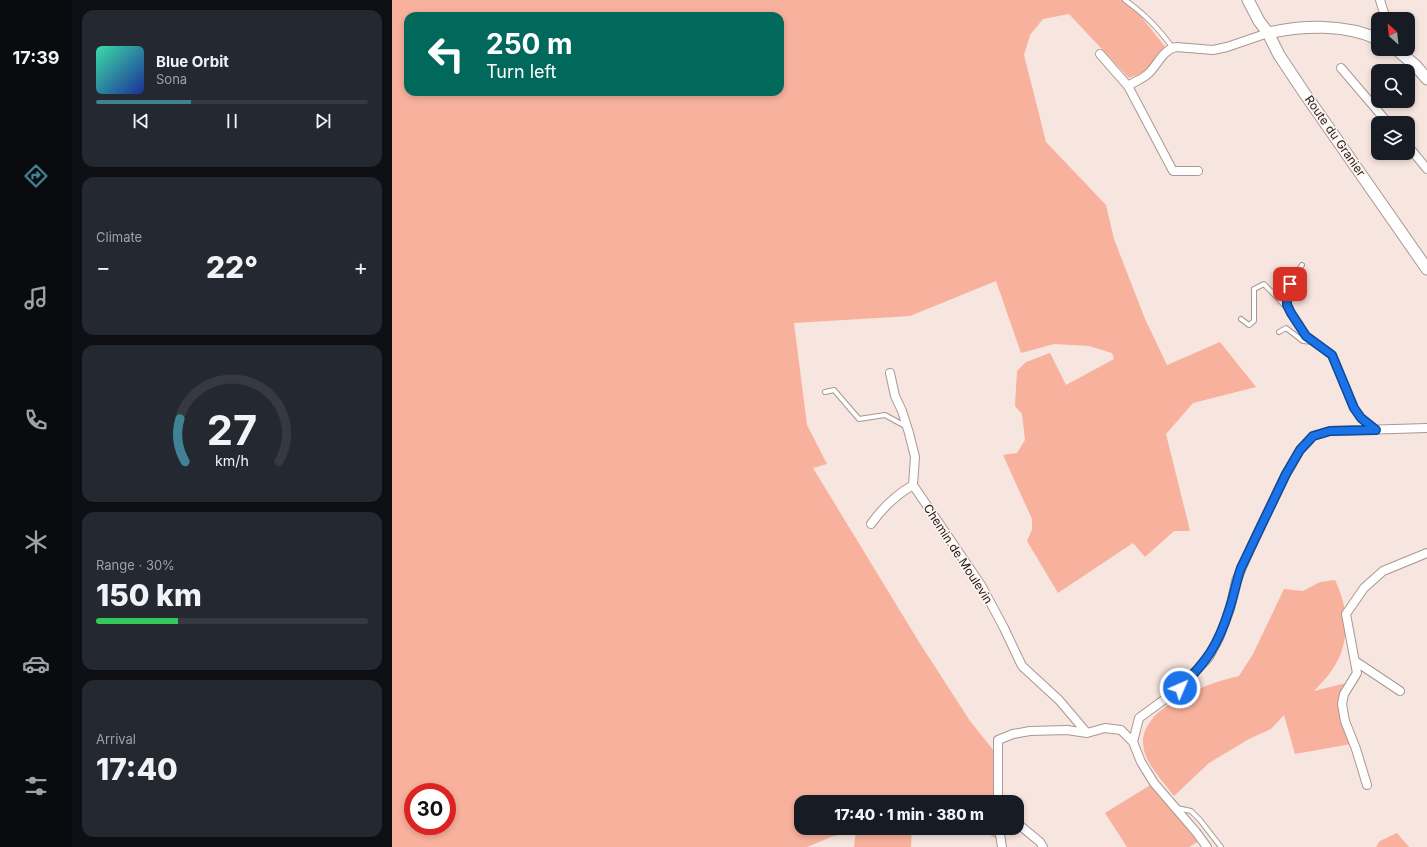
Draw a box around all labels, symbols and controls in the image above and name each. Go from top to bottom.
north arrow [1371,12,1415,56]
map controls [1371,12,1415,160]
text: 250 m [486,27,573,61]
icon: left [420,28,472,80]
text: 17:39 [13,47,59,68]
text: Blue Orbit [156,52,229,71]
text: Turn left [486,61,556,82]
button: search [1371,64,1415,108]
text: Sona [156,71,187,87]
street label: Route du Granier [1302,92,1369,180]
icon: previous [130,110,152,132]
icon: pause [221,110,243,132]
icon: next [312,110,334,132]
button: layers [1371,116,1415,160]
icon: directions [22,162,50,190]
text: Climate [96,229,142,245]
text: 22° [206,249,258,285]
text: − [96,254,111,280]
text: + [353,254,368,280]
pin [1273,267,1307,301]
icon: arrive [1279,273,1301,295]
icon: music [22,284,50,312]
text: 27 [207,404,257,454]
icon: phone [22,406,50,434]
text: km/h [215,451,249,468]
street label: Chemin de Moulevin [921,501,996,606]
icon: climate [22,528,50,556]
text: Range · 30% [96,557,175,573]
text: 150 km [96,577,202,613]
icon: car [22,650,50,678]
position arrow [1159,667,1201,709]
text: Arrival [96,731,136,747]
text: 17:40 [96,751,178,787]
icon: filters [22,772,50,800]
speed limit sign: 30 [404,783,456,835]
text: 17:40 · 1 min · 380 m [834,805,984,824]

